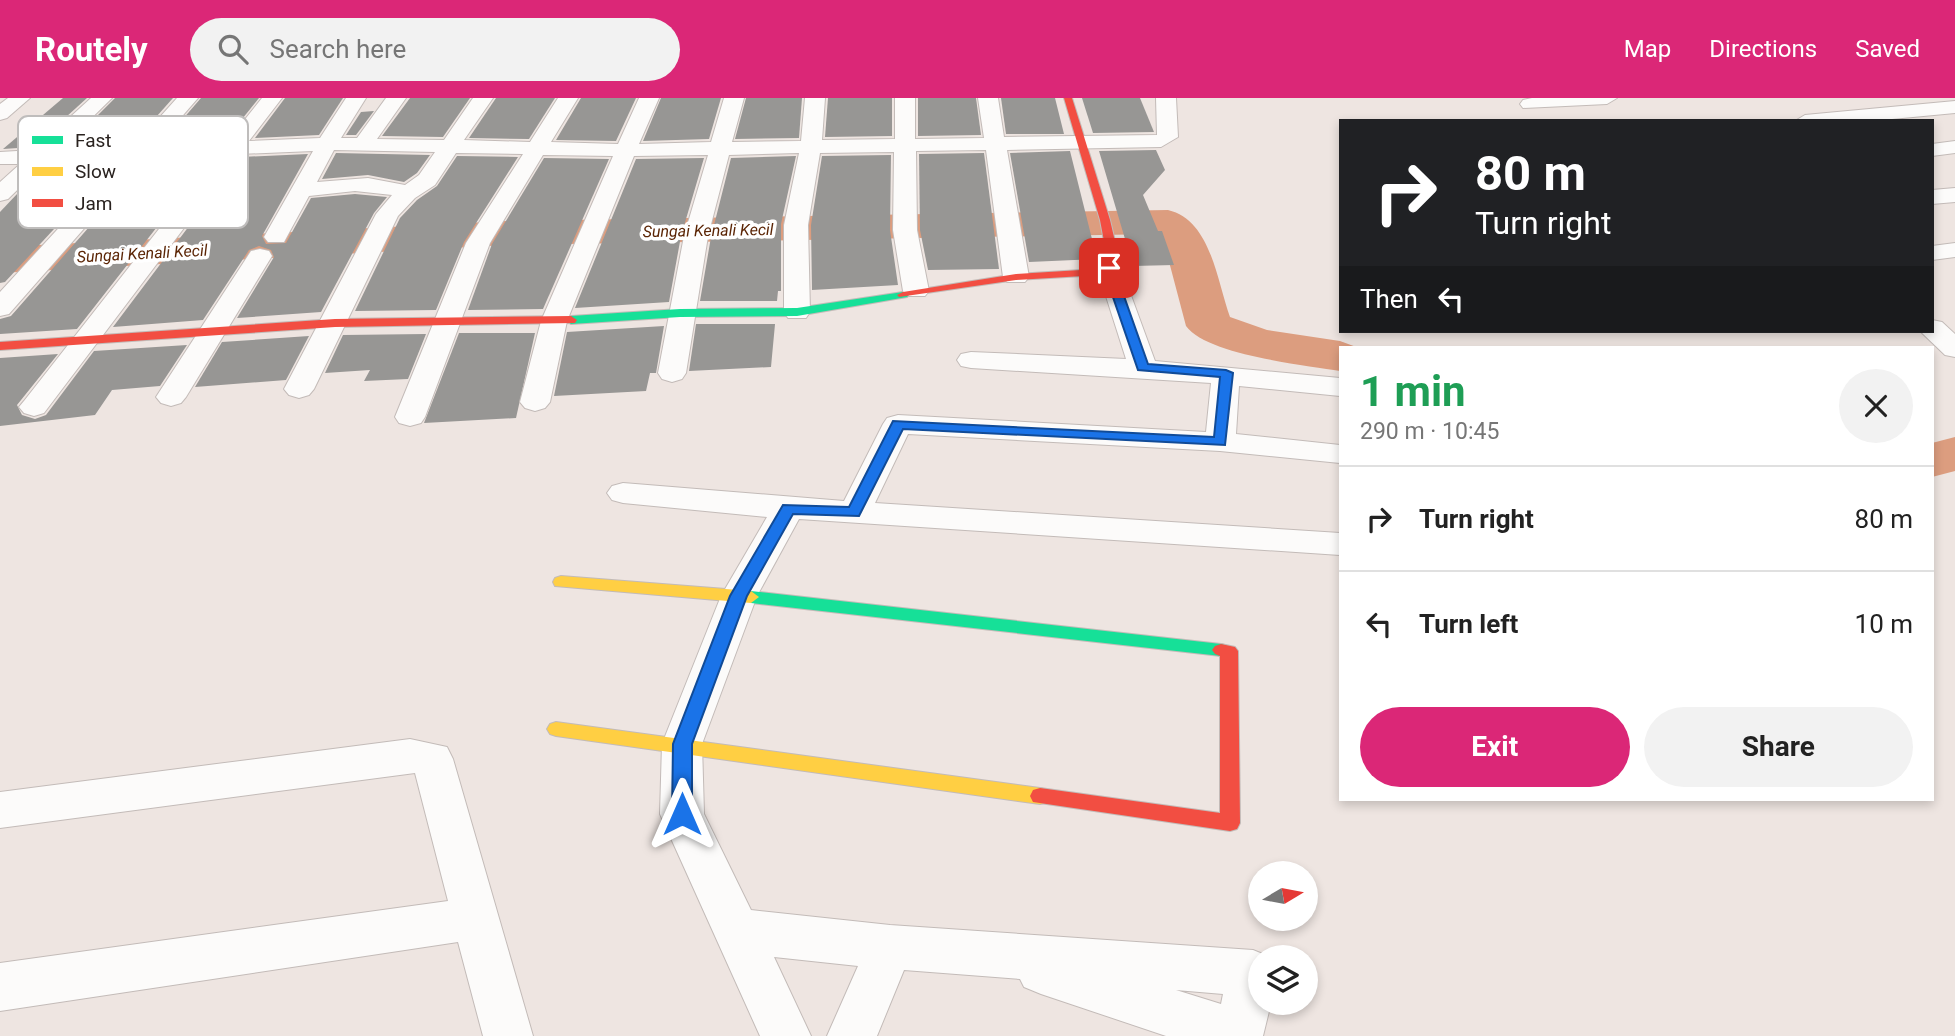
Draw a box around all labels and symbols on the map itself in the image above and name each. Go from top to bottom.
legend [18,116,248,228]
text: Fast [75,129,112,152]
text: Slow [75,160,116,183]
text: Jam [75,192,112,215]
water label: Sungai Kenali Kecil [642,220,774,241]
pin [1079,238,1139,298]
water label: Sungai Kenali Kecil [76,241,208,266]
position arrow [645,777,719,851]
north arrow [1248,861,1318,931]

